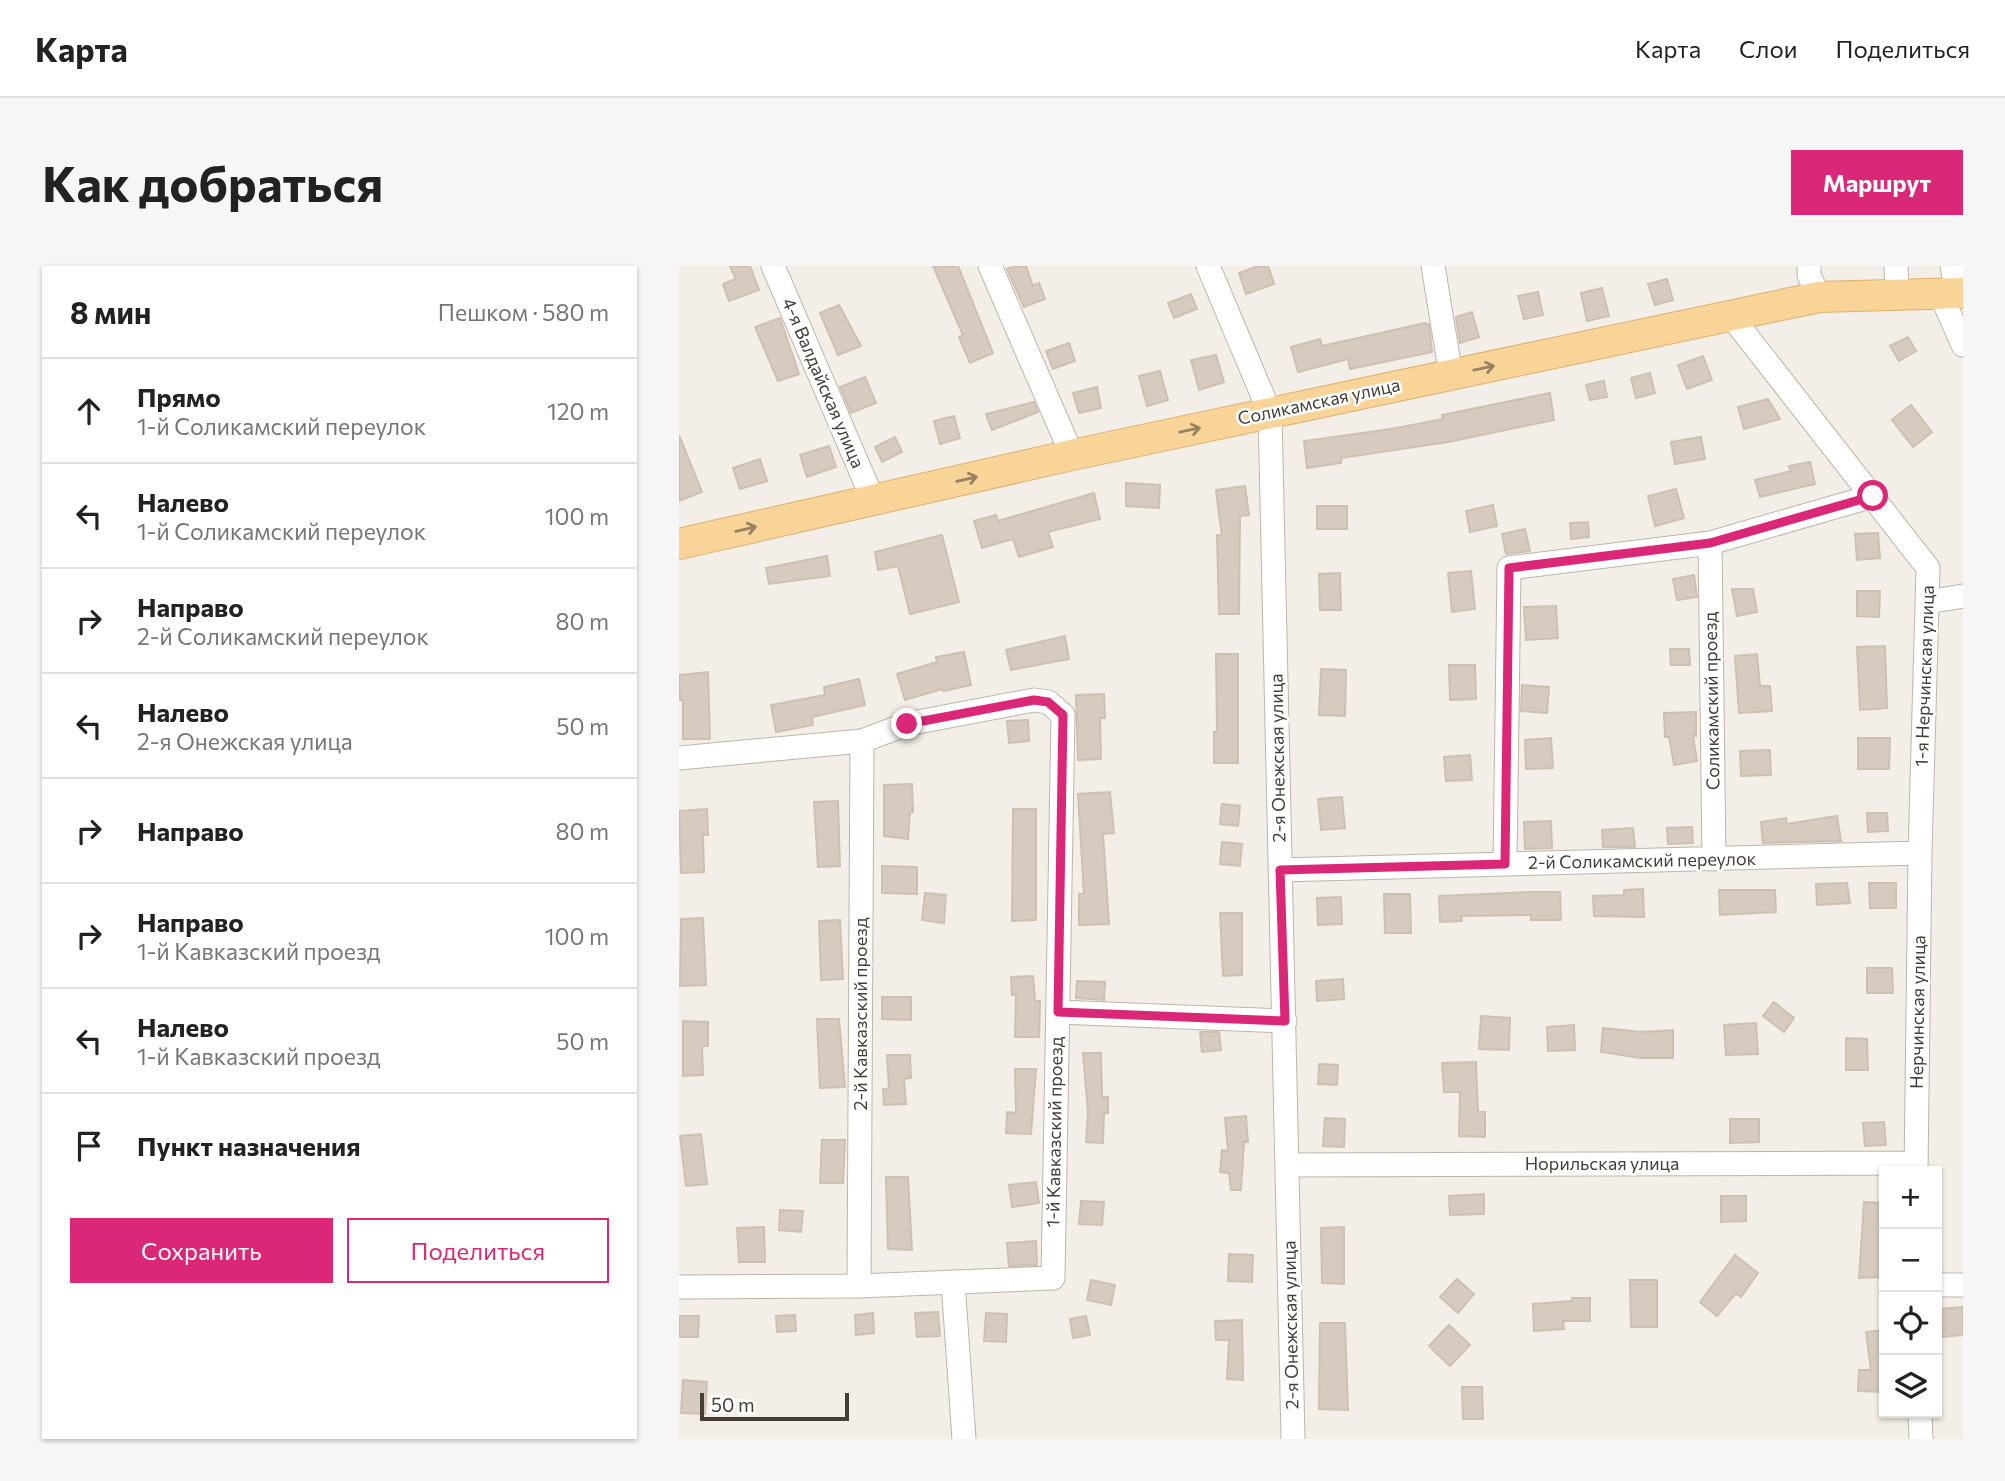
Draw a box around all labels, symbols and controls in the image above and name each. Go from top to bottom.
text: Карта [35,28,128,69]
text: Карта [1635,34,1701,63]
text: Слои [1739,34,1797,63]
text: Поделиться [1835,34,1970,63]
button: Маршрут [1791,150,1963,215]
text: Как добраться [42,152,383,212]
text: 8 мин [70,293,151,330]
street label: 4-я Валдайская улица [778,294,870,471]
text: Пешком · 580 m [438,298,609,326]
one-way arrow [1472,360,1495,374]
street label: Соликамская улица [1236,373,1402,429]
text: Прямо [137,381,221,412]
icon: ahead [70,392,108,430]
text: 120 m [547,397,609,425]
text: 1-й Соликамский переулок [137,412,426,440]
one-way arrow [1178,422,1201,436]
one-way arrow [955,472,978,485]
route start [1857,480,1888,511]
text: Налево [137,486,229,517]
icon: left [70,497,108,535]
text: 100 m [545,502,609,530]
text: 1-й Соликамский переулок [137,517,426,545]
one-way arrow [734,522,757,535]
street label: 1-я Нерчинская улица [1910,585,1938,767]
text: Направо [137,591,244,622]
icon: right [70,602,108,640]
text: 80 m [556,607,609,635]
street label: Соликамский проезд [1698,611,1724,790]
text: 2-й Соликамский переулок [137,622,429,650]
street label: 2-я Онежская улица [1265,673,1289,843]
text: Налево [137,696,229,727]
icon: left [70,707,108,745]
route end [891,708,922,739]
text: 50 m [556,712,609,740]
text: 2-я Онежская улица [137,727,353,755]
icon: right [70,812,108,850]
text: Направо [137,815,244,846]
text: 80 m [556,817,609,845]
street label: 2-й Соликамский переулок [1528,847,1757,873]
text: Направо [137,906,244,937]
icon: right [70,917,108,955]
street label: 2-й Кавказский проезд [849,917,871,1110]
text: 100 m [545,922,609,950]
street label: Нерчинская улица [1905,935,1929,1089]
text: 1-й Кавказский проезд [137,937,381,965]
text: Налево [137,1011,229,1042]
icon: left [70,1022,108,1060]
text: 50 m [556,1027,609,1055]
street label: 1-й Кавказский проезд [1041,1036,1067,1227]
text: 1-й Кавказский проезд [137,1042,381,1070]
icon: arrive [70,1127,108,1165]
text: Пункт назначения [137,1130,361,1161]
street label: Норильская улица [1525,1152,1679,1174]
map controls [1879,1166,1942,1418]
button: + [1879,1166,1942,1229]
button: Сохранить [70,1218,333,1283]
button: Поделиться [347,1218,609,1283]
button: − [1879,1229,1942,1292]
street label: 2-я Онежская улица [1278,1240,1302,1410]
button: locate [1879,1292,1942,1355]
button: layers [1879,1355,1942,1418]
scale bar [700,1390,849,1422]
text: 50 m [711,1393,755,1416]

